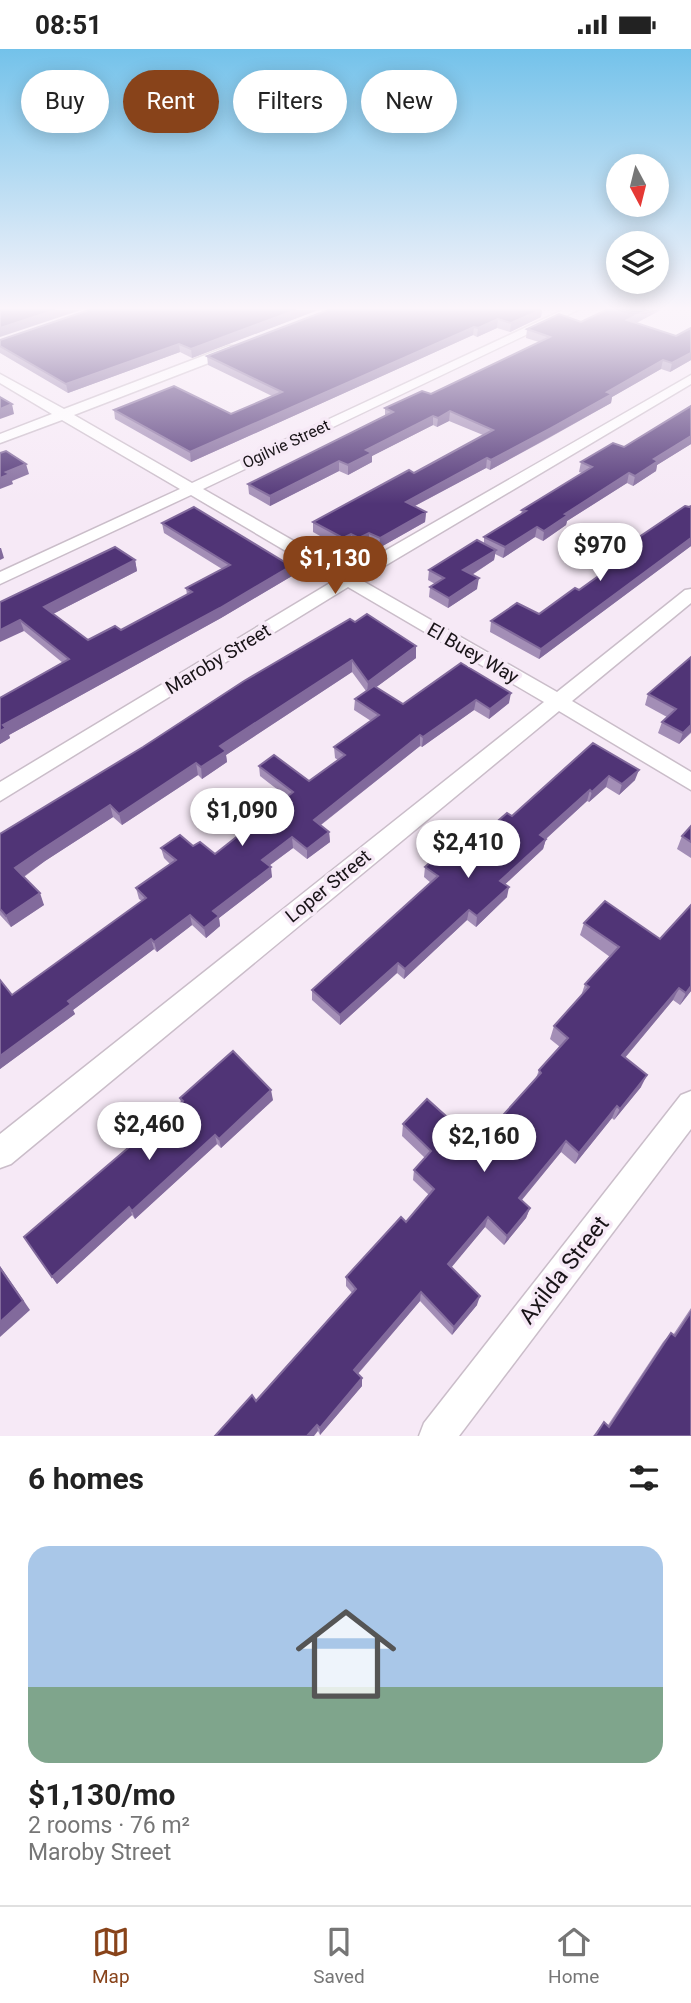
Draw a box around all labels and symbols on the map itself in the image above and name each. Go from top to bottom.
north arrow [606,154,668,217]
street label: Ogilvie Street [239,416,333,472]
pin: $970 [559,524,641,583]
pin: $1,130 [278,537,392,596]
street label: El Buey Way [423,618,523,688]
street label: Maroby Street [161,619,275,699]
pin: $1,090 [185,789,299,848]
pin: $2,410 [411,821,525,880]
street label: Loper Street [281,845,375,927]
pin: $2,460 [92,1103,206,1162]
pin: $2,160 [427,1115,541,1174]
street label: Axilda Street [514,1211,614,1329]

